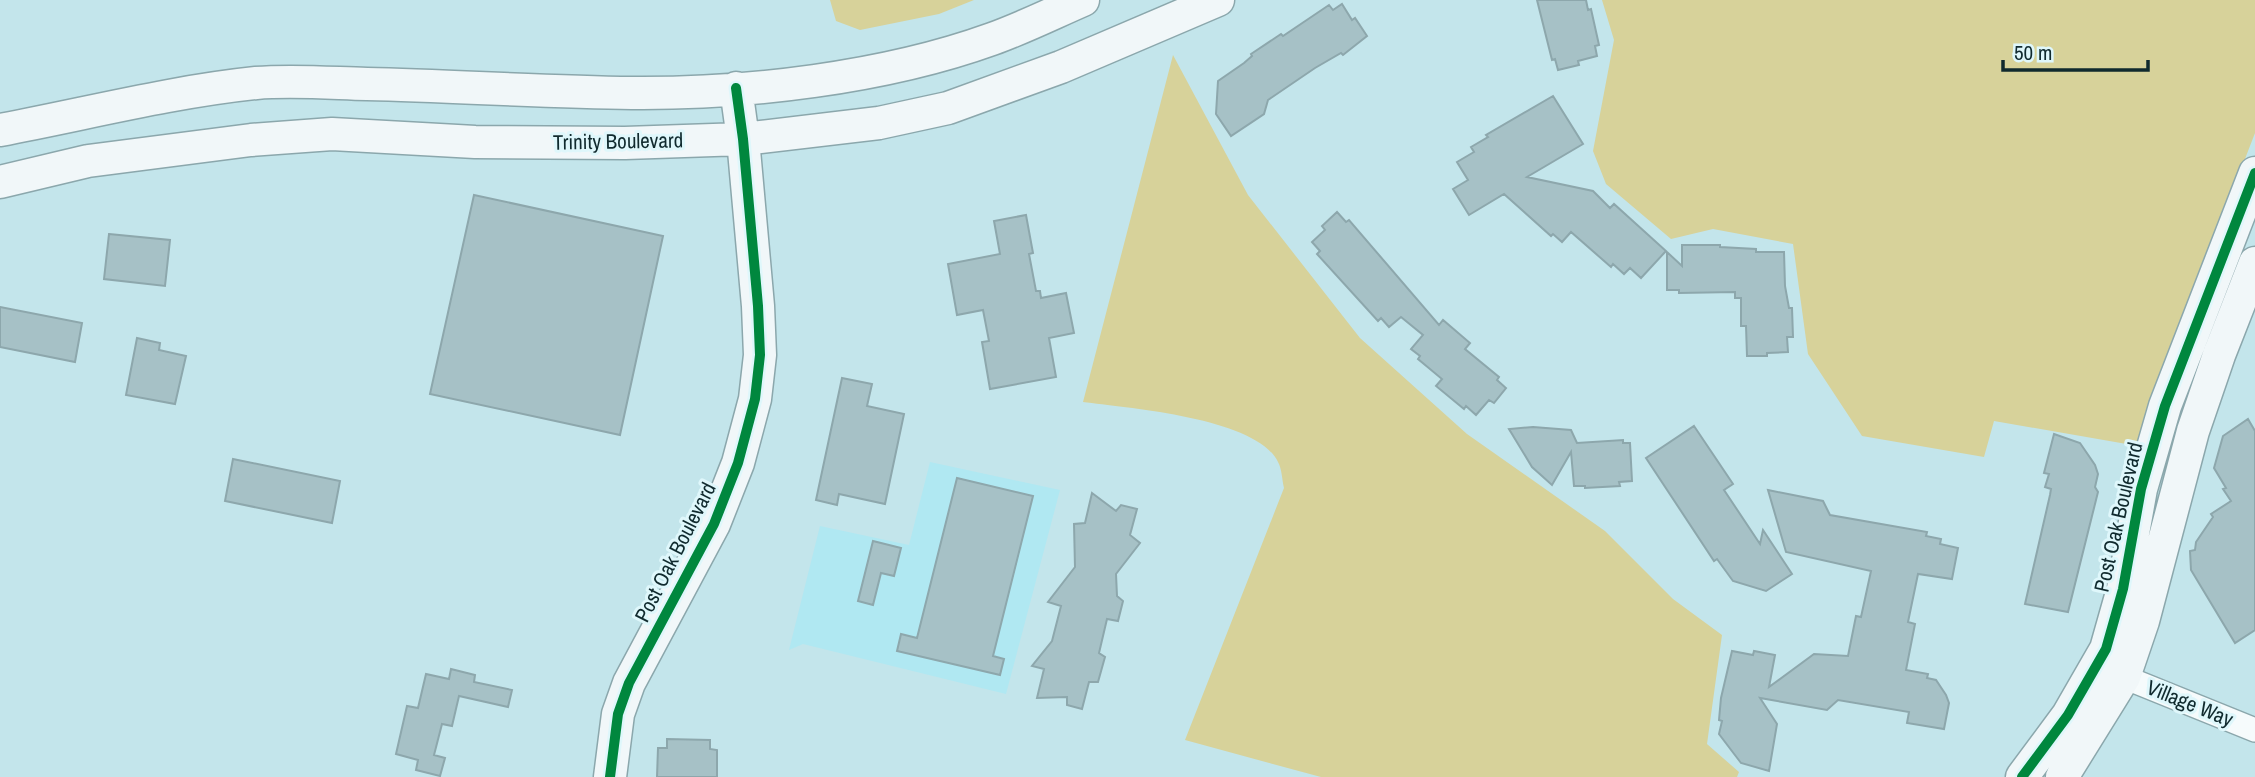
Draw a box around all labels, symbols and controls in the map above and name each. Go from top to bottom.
scale bar [2003,28,2148,72]
text: 50 m [2014,38,2052,67]
street label: Trinity Boulevard [553,125,683,157]
street label: Post Oak Boulevard [2087,439,2149,595]
street label: Post Oak Boulevard [627,477,723,627]
street label: Village Way [2142,673,2238,734]

